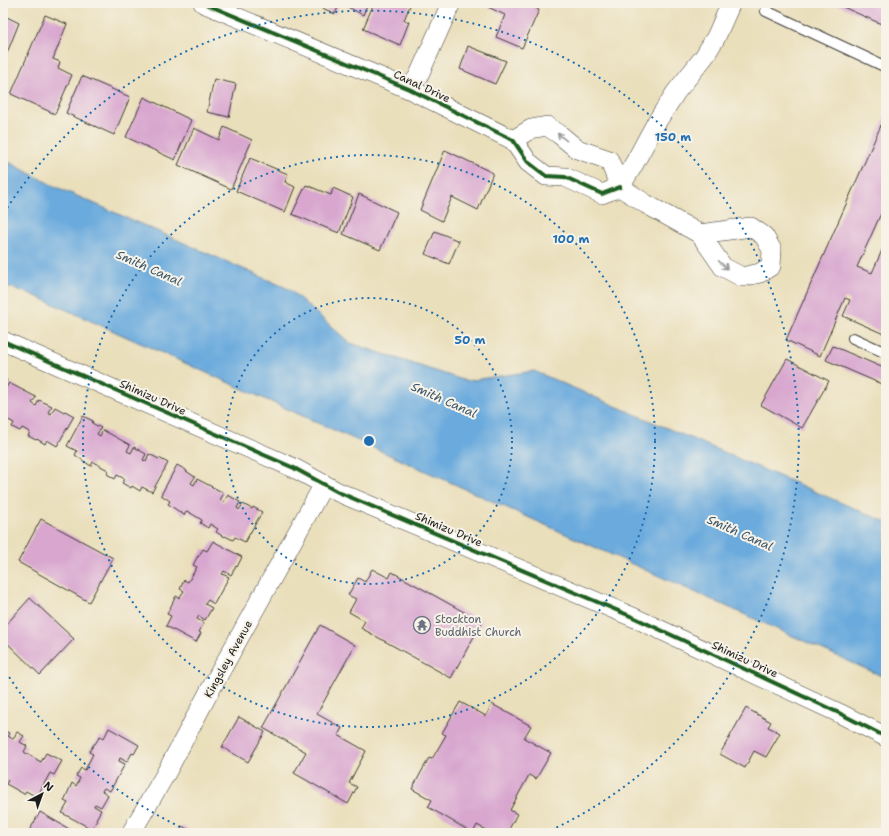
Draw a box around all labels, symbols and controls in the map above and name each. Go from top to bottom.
street label: Canal Drive [391,67,453,106]
text: 150 m [655,129,691,145]
one-way arrow [557,132,568,141]
text: 100 m [553,231,590,247]
water label: Smith Canal [114,246,184,290]
one-way arrow [718,260,728,270]
text: 50 m [455,332,486,348]
street label: Shimizu Drive [117,376,188,419]
water label: Smith Canal [409,378,479,422]
centre of rings [362,434,376,448]
street label: Shimizu Drive [413,509,485,550]
water label: Smith Canal [705,511,775,555]
place label: Stockton Buddhist Church [435,612,522,640]
temple icon: Stockton Buddhist Church [412,615,432,635]
street label: Kingsley Avenue [201,618,256,701]
street label: Shimizu Drive [709,638,780,681]
north arrow [22,774,62,814]
text: N [40,778,57,796]

